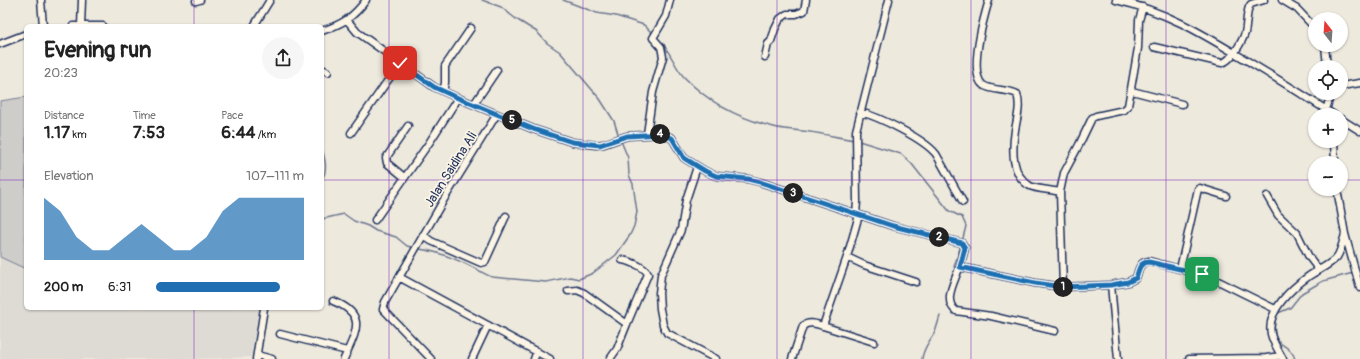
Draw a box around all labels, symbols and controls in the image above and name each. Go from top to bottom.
north arrow [1308,12,1348,52]
map controls [1308,12,1348,196]
text: Evening run [44,36,152,64]
button: share [262,37,304,79]
pin [383,46,417,80]
icon: check [389,52,411,74]
button: locate [1308,60,1348,100]
text: 20:23 [44,65,78,81]
button: + [1308,108,1348,148]
text: Distance [44,109,84,122]
text: Time [133,109,156,122]
text: Pace [221,109,243,122]
pin: 5 [502,110,522,130]
text: 5 [509,113,515,126]
text: 1.17 [44,122,70,143]
text: 7:53 [133,122,165,143]
text: 6:44 [221,122,255,143]
pin: 4 [650,124,670,144]
text: 4 [657,127,663,140]
text: km [70,128,87,141]
text: /km [255,128,276,141]
street label: Jalan Saidina Ali [421,129,480,210]
button: − [1308,156,1348,196]
text: Elevation [44,168,94,184]
text: 107–111 m [246,168,304,184]
pin: 3 [783,183,803,203]
text: 3 [790,186,796,199]
pin: 2 [929,227,949,247]
text: 2 [936,230,942,243]
pin [1185,257,1219,291]
icon: arrive [1191,263,1213,285]
pin: 1 [1053,277,1073,297]
text: 200 m [44,279,83,295]
text: 6:31 [108,279,131,295]
text: 1 [1061,280,1065,293]

